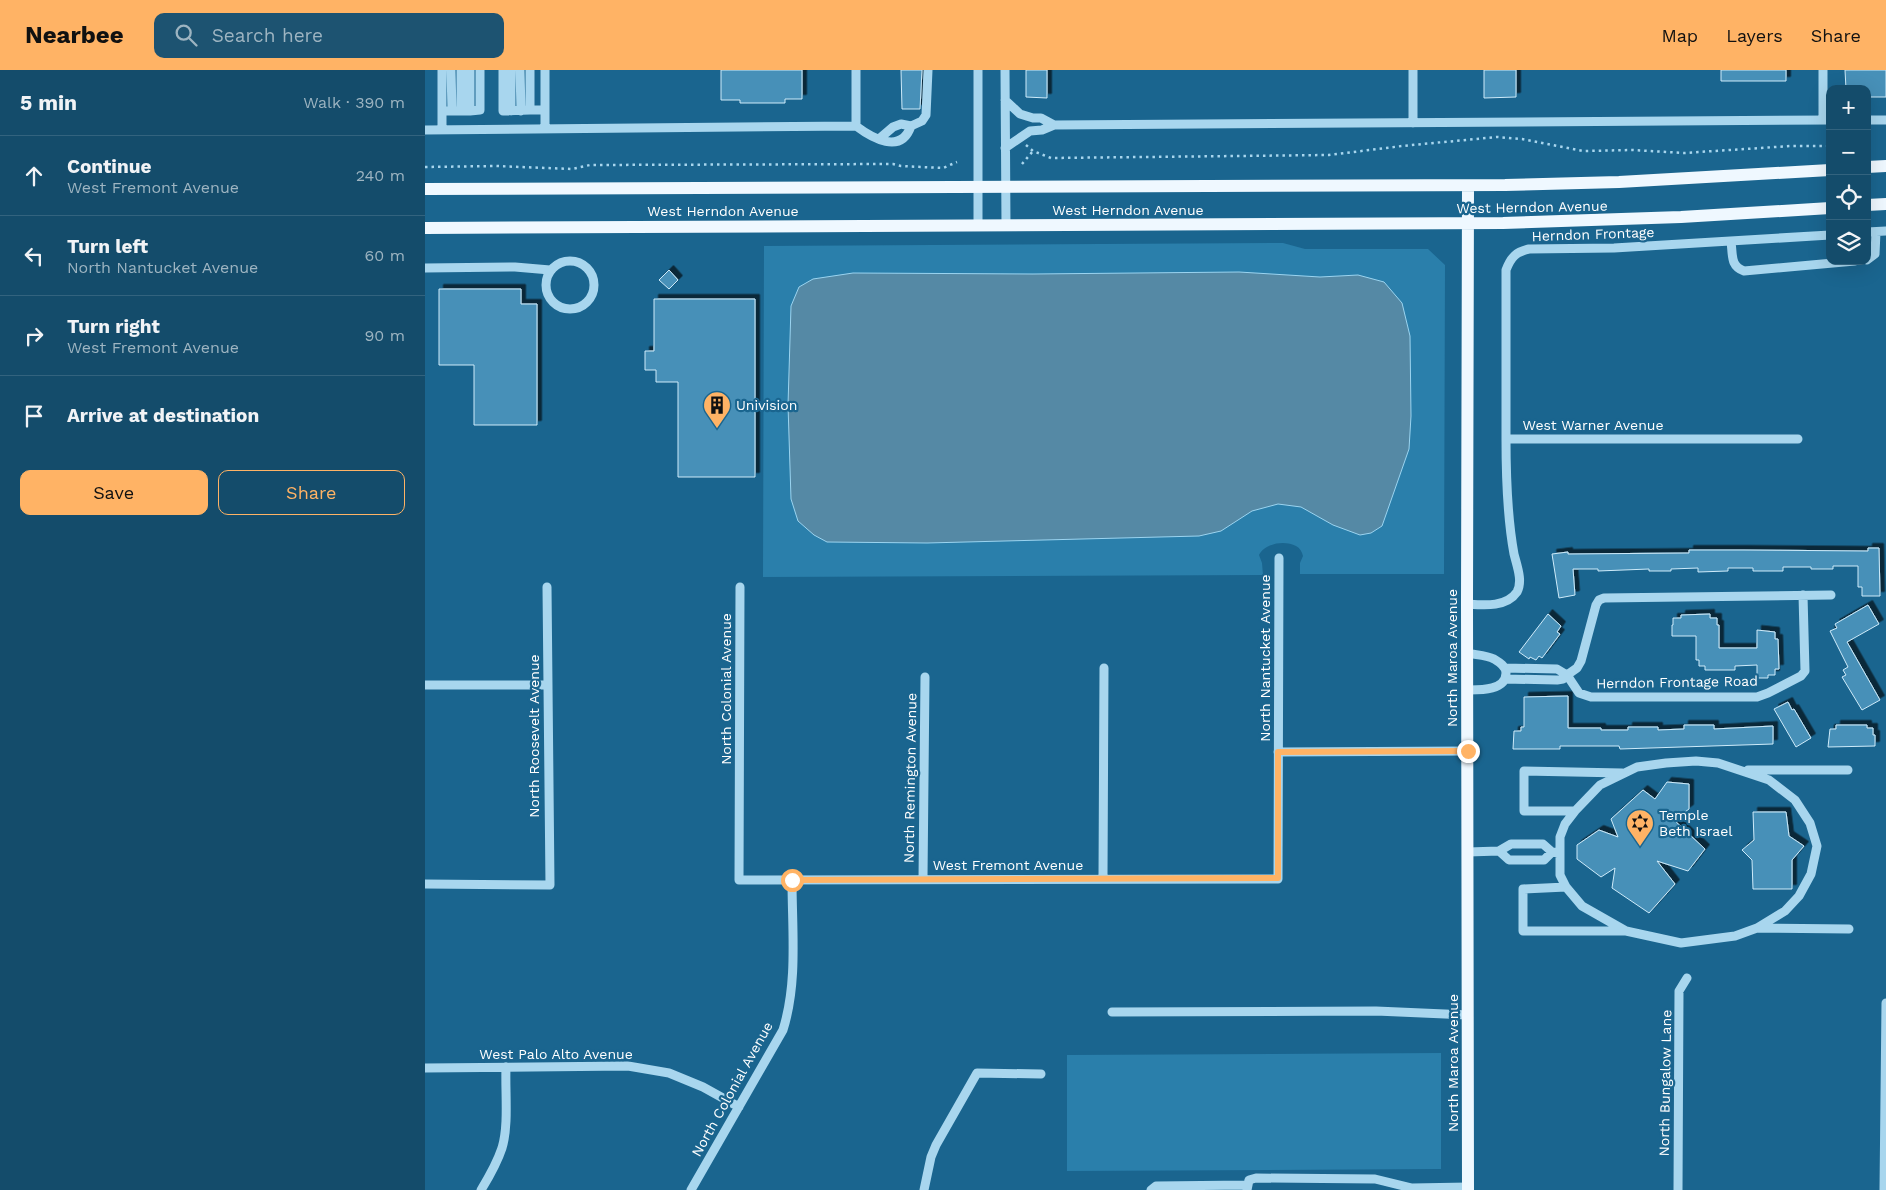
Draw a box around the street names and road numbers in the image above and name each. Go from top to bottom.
street label: West Herndon Avenue [1456,198,1608,216]
street label: West Herndon Avenue [1052,202,1204,218]
street label: West Herndon Avenue [647,203,799,219]
street label: Herndon Frontage [1531,224,1655,244]
street label: West Warner Avenue [1522,417,1664,433]
street label: North Nantucket Avenue [1257,574,1273,742]
street label: North Maroa Avenue [1444,589,1460,727]
street label: North Colonial Avenue [718,613,734,765]
street label: North Roosevelt Avenue [526,654,542,818]
street label: Herndon Frontage Road [1596,673,1758,691]
street label: North Remington Avenue [901,693,919,863]
street label: West Fremont Avenue [933,857,1083,873]
street label: North Maroa Avenue [1445,994,1461,1132]
street label: North Bungalow Lane [1656,1010,1674,1156]
street label: North Colonial Avenue [688,1019,776,1159]
street label: West Palo Alto Avenue [479,1046,633,1062]

